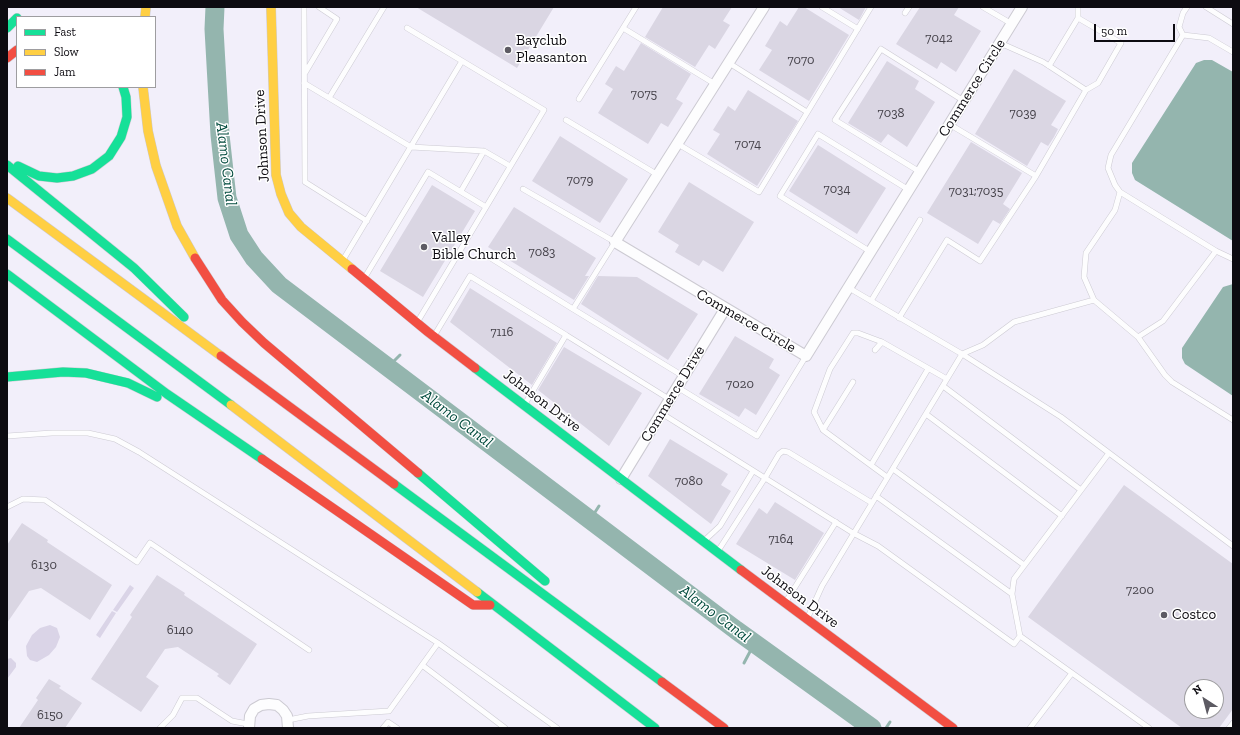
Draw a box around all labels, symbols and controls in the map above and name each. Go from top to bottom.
legend [16,16,156,88]
scale bar [1096,16,1177,42]
text: 50 m [1101,24,1127,38]
text: Fast [54,25,76,39]
house number: 7042 [925,30,953,46]
place label: Bayclub Pleasanton [516,32,587,67]
street label: Commerce Circle [935,36,1009,140]
text: Slow [54,45,79,59]
marker: Bayclub Pleasanton [503,45,513,55]
house number: 7070 [787,52,815,68]
text: Jam [54,65,75,79]
house number: 7075 [631,86,657,102]
street label: Johnson Drive [251,89,273,183]
house number: 7038 [878,105,904,121]
house number: 7039 [1010,105,1036,121]
water label: Alamo Canal [211,121,241,207]
house number: 7074 [735,136,761,152]
house number: 7079 [567,172,593,188]
house number: 7034 [824,181,850,197]
house number: 7031;7035 [949,183,1003,199]
place label: Valley Bible Church [432,229,516,264]
marker: Valley Bible Church [419,242,429,252]
house number: 7083 [529,244,555,260]
street label: Commerce Circle [693,285,799,357]
house number: 7116 [490,324,514,340]
street label: Commerce Drive [637,343,709,445]
street label: Johnson Drive [500,366,584,436]
house number: 7020 [726,376,754,392]
water label: Alamo Canal [418,386,496,452]
house number: 7080 [675,473,703,489]
house number: 7164 [768,531,794,547]
house number: 6130 [31,557,57,573]
street label: Johnson Drive [758,562,842,632]
water label: Alamo Canal [676,581,754,647]
house number: 7200 [1126,582,1154,598]
place label: Costco [1172,606,1216,624]
marker: Costco [1159,610,1169,620]
house number: 6140 [167,622,193,638]
north arrow [1184,679,1224,719]
text: N [1190,682,1204,697]
house number: 6150 [37,707,63,723]

